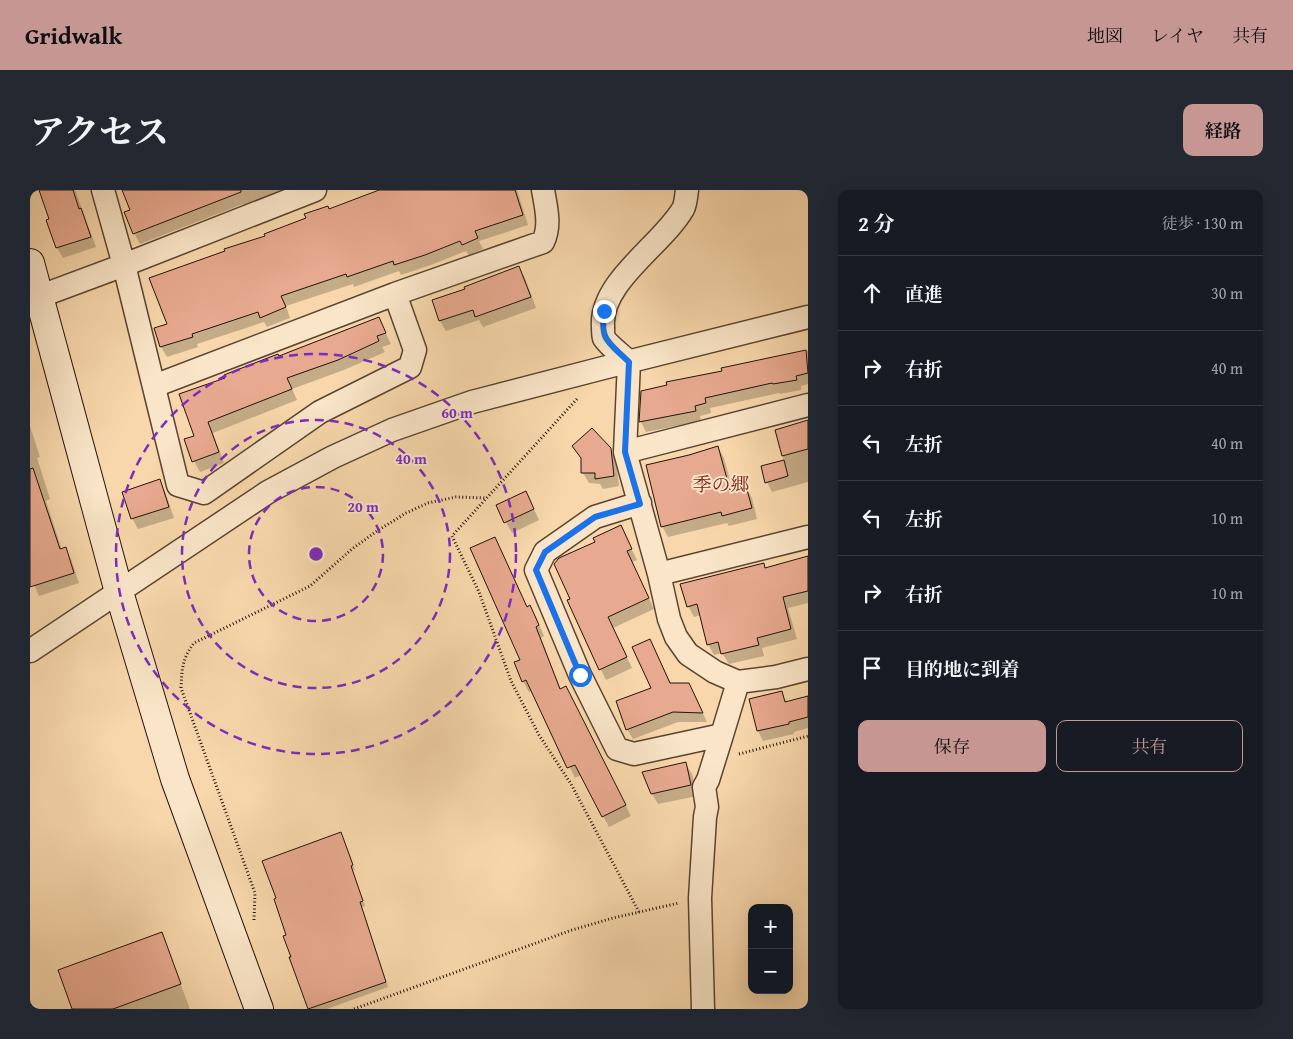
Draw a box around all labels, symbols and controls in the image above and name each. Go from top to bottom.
text: Gridwalk [25,18,122,53]
text: 地図 [1087,22,1123,49]
text: レイヤ [1151,22,1204,49]
text: 共有 [1232,22,1268,49]
button: 経路 [1183,104,1263,156]
text: アクセス [30,106,169,157]
text: 2 分 [858,208,895,239]
text: 徒歩 · 130 m [1162,211,1243,235]
icon: ahead [858,279,886,307]
text: 直進 [905,280,943,308]
text: 30 m [1211,281,1243,305]
route end [593,300,616,323]
icon: right [858,354,886,382]
text: 右折 [905,355,943,383]
text: 40 m [1211,356,1243,380]
text: 60 m [441,402,473,423]
icon: left [858,429,886,457]
text: 左折 [905,430,943,458]
text: 40 m [1211,431,1243,455]
text: 40 m [395,448,427,469]
district label: 季の郷 [692,470,750,498]
text: 20 m [347,496,379,517]
icon: left [858,504,886,532]
text: 左折 [905,505,943,533]
text: 10 m [1211,506,1243,530]
centre of rings [307,545,325,563]
icon: right [858,579,886,607]
text: 右折 [905,580,943,608]
text: 10 m [1211,581,1243,605]
icon: arrive [858,654,886,682]
text: 目的地に到着 [905,655,1019,683]
route start [569,664,592,687]
button: 保存 [858,720,1046,772]
button: 共有 [1056,720,1243,772]
map controls [748,904,793,994]
button: + [748,904,793,949]
button: − [748,949,793,994]

